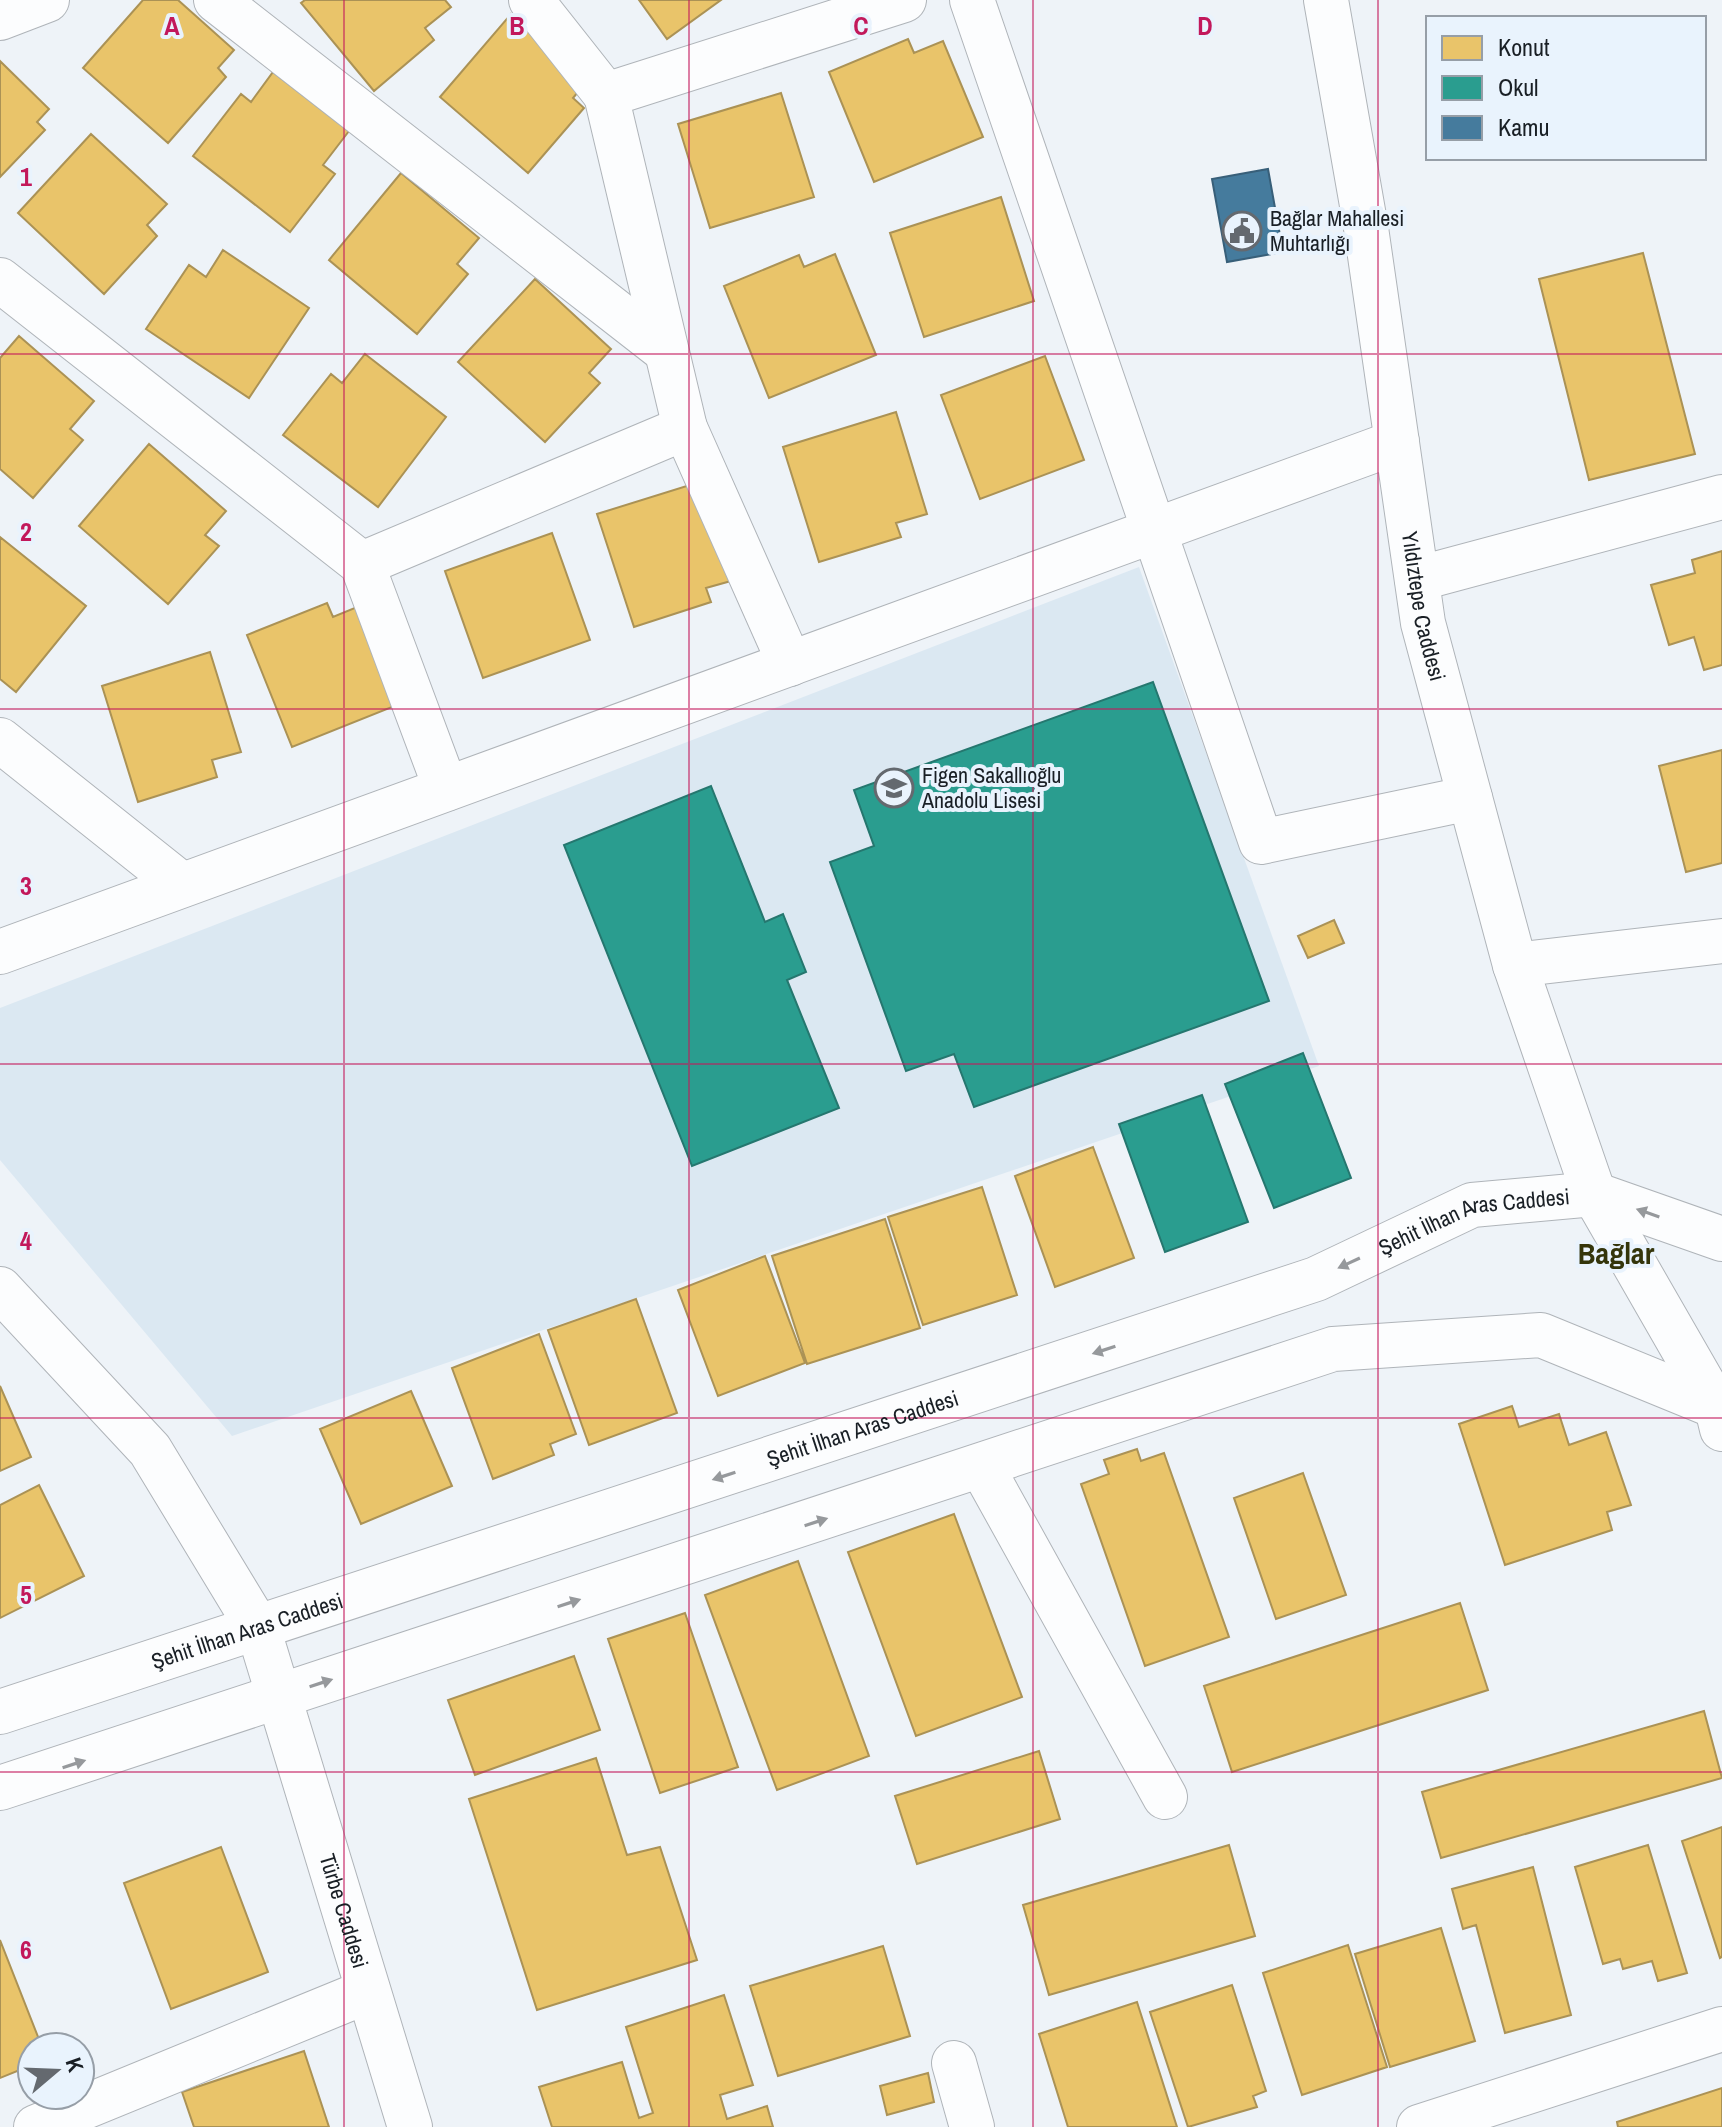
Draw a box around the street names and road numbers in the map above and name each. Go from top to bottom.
street label: Yıldıztepe Caddesi [1395,529,1453,684]
street label: Şehit İlhan Aras Caddesi [1373,1181,1571,1262]
street label: Şehit İlhan Aras Caddesi [763,1383,962,1474]
street label: Şehit İlhan Aras Caddesi [147,1585,347,1676]
street label: Türbe Caddesi [313,1850,376,1972]

